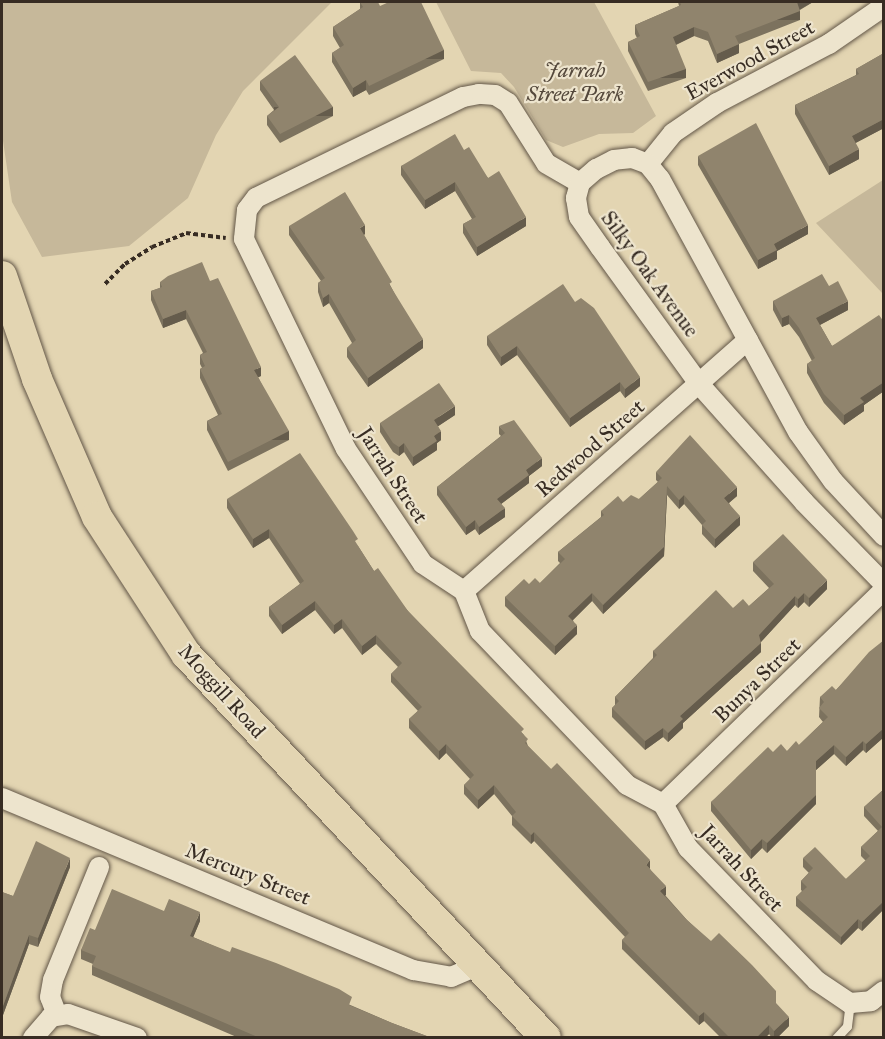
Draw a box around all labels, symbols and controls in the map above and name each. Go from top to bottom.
street label: Everwood Street [681,14,819,106]
park label: Jarrah Street Park [527,57,623,107]
street label: Silky Oak Avenue [596,206,704,342]
street label: Redwood Street [530,394,650,502]
street label: Jarrah Street [353,422,433,528]
street label: Bunya Street [708,632,806,728]
street label: Moggill Road [173,639,271,743]
street label: Jarrah Street [695,819,789,917]
street label: Mercury Street [182,838,314,910]

